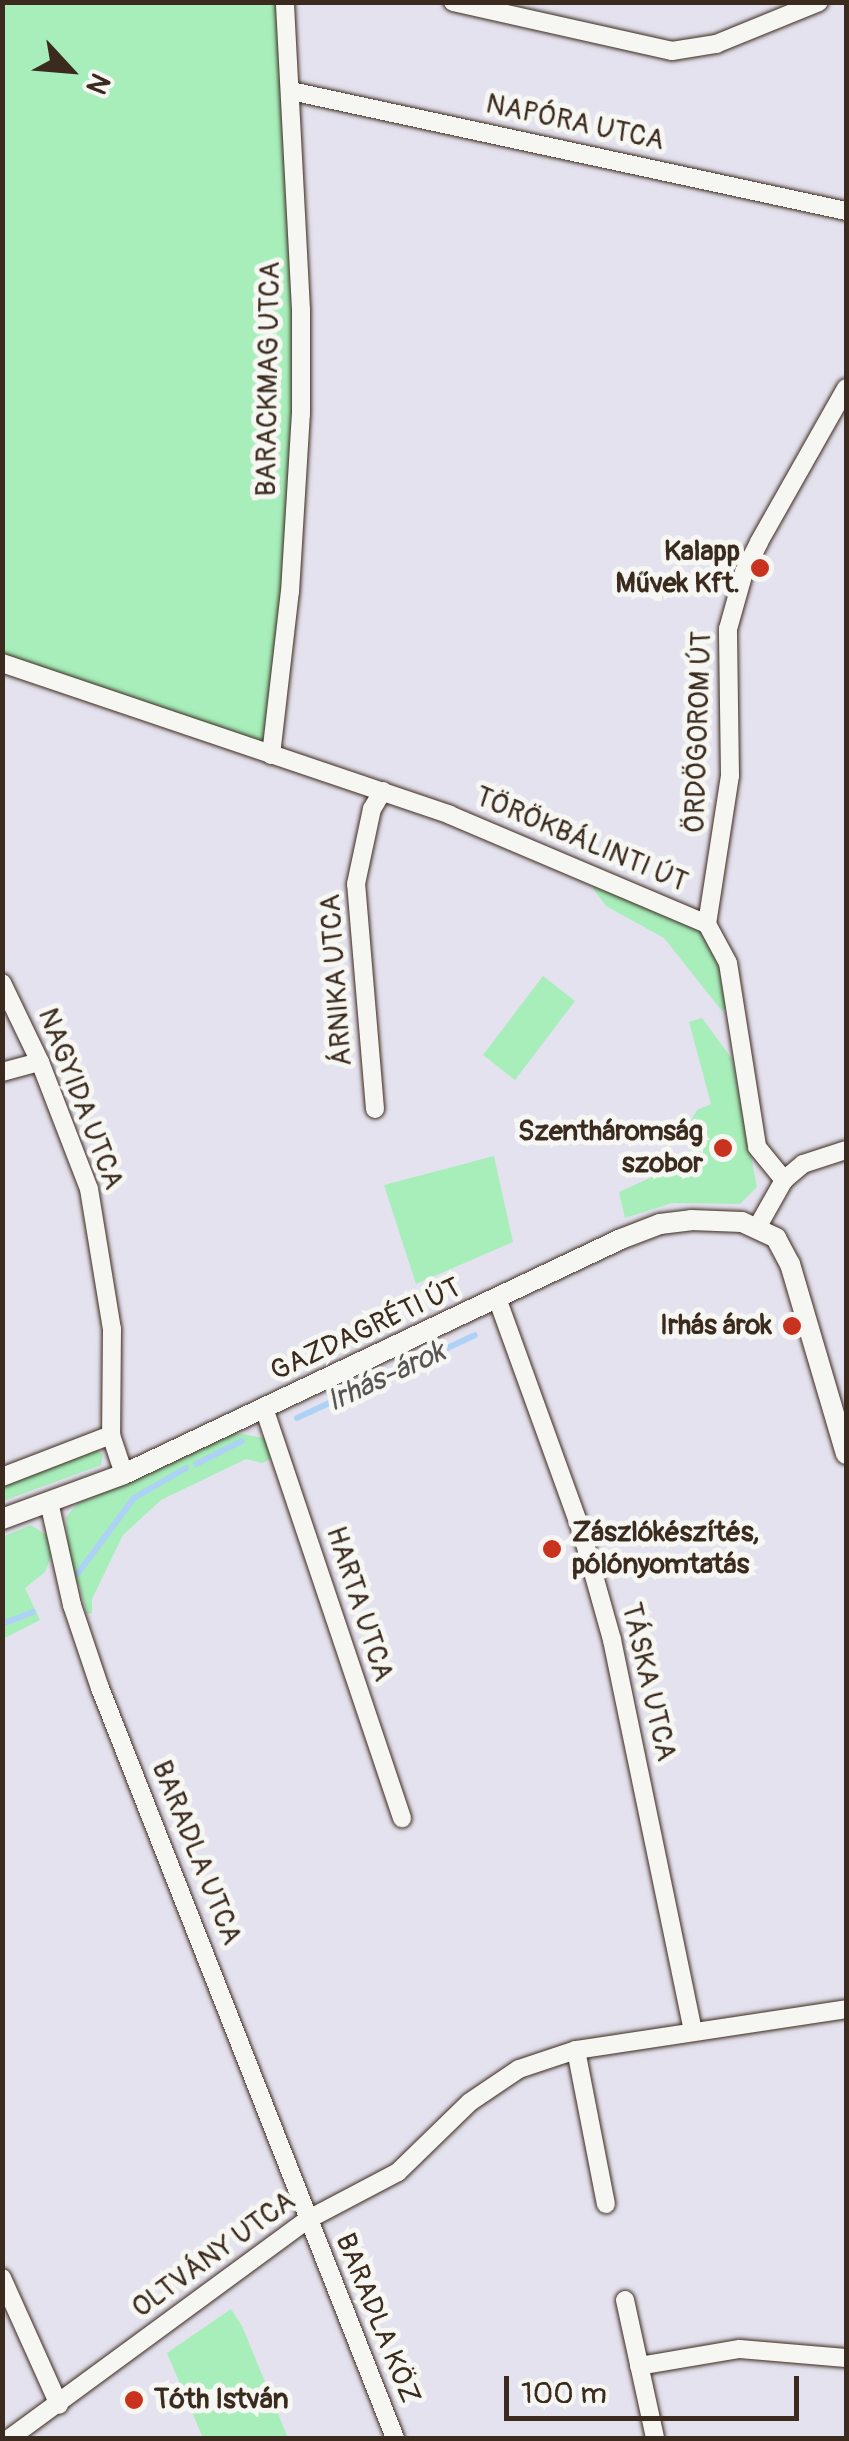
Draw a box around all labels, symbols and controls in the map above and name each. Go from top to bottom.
north arrow [20,20,120,120]
text: N [78,67,117,100]
street label: NAPÓRA UTCA [483,88,667,158]
street label: BARACKMAG UTCA [250,261,288,497]
place label: Kalapp Művek Kft. [616,535,740,601]
marker: Kalapp Művek Kft. [749,557,771,579]
street label: ÖRDÖGOROM ÚT [679,630,719,834]
street label: TÖRÖKBÁLINTI ÚT [470,780,692,900]
street label: ÁRNIKA UTCA [314,893,360,1067]
street label: NAGYIDA UTCA [30,1004,130,1194]
place label: Szentháromság szobor [518,1115,703,1181]
marker: Szentháromság szobor [712,1137,734,1159]
street label: GAZDAGRÉTI ÚT [266,1271,466,1389]
place label: Irhás árok [660,1309,772,1343]
marker: Irhás árok [781,1315,803,1337]
water label: Irhás-árok [321,1334,451,1420]
place label: Zászlókészítés, pólónyomtatás [572,1516,759,1582]
street label: HARTA UTCA [318,1522,400,1686]
marker: Zászlókészítés, pólónyomtatás [541,1538,563,1560]
street label: TÁSKA UTCA [613,1600,683,1764]
street label: BARADLA UTCA [144,1756,248,1950]
street label: OLTVÁNY UTCA [126,2185,302,2325]
street label: BARADLA KÖZ [328,2229,426,2409]
scale bar [509,2356,804,2418]
text: 100 m [521,2375,607,2412]
place label: Tóth István [154,2383,289,2417]
marker: Tóth István [123,2389,145,2411]

